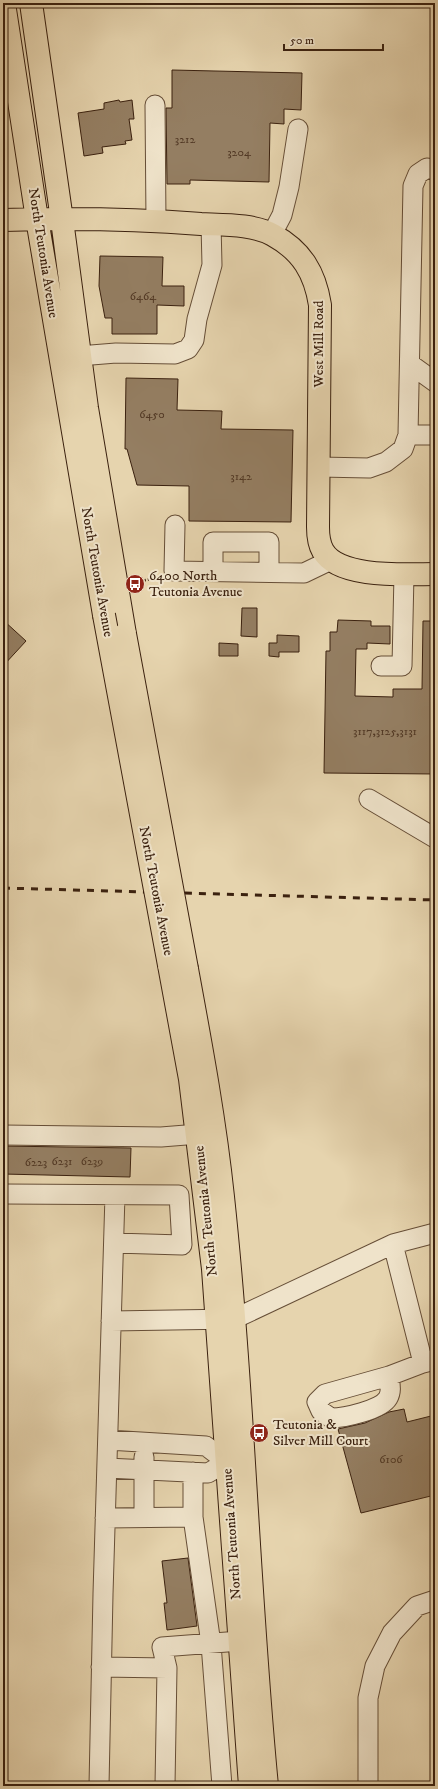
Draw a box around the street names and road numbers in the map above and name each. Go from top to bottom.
street label: North Teutonia Avenue [24,187,62,319]
street label: West Mill Road [310,301,328,388]
street label: North Teutonia Avenue [77,506,117,638]
street label: North Teutonia Avenue [135,825,177,957]
street label: North Teutonia Avenue [190,1145,222,1277]
street label: North Teutonia Avenue [218,1468,246,1600]

